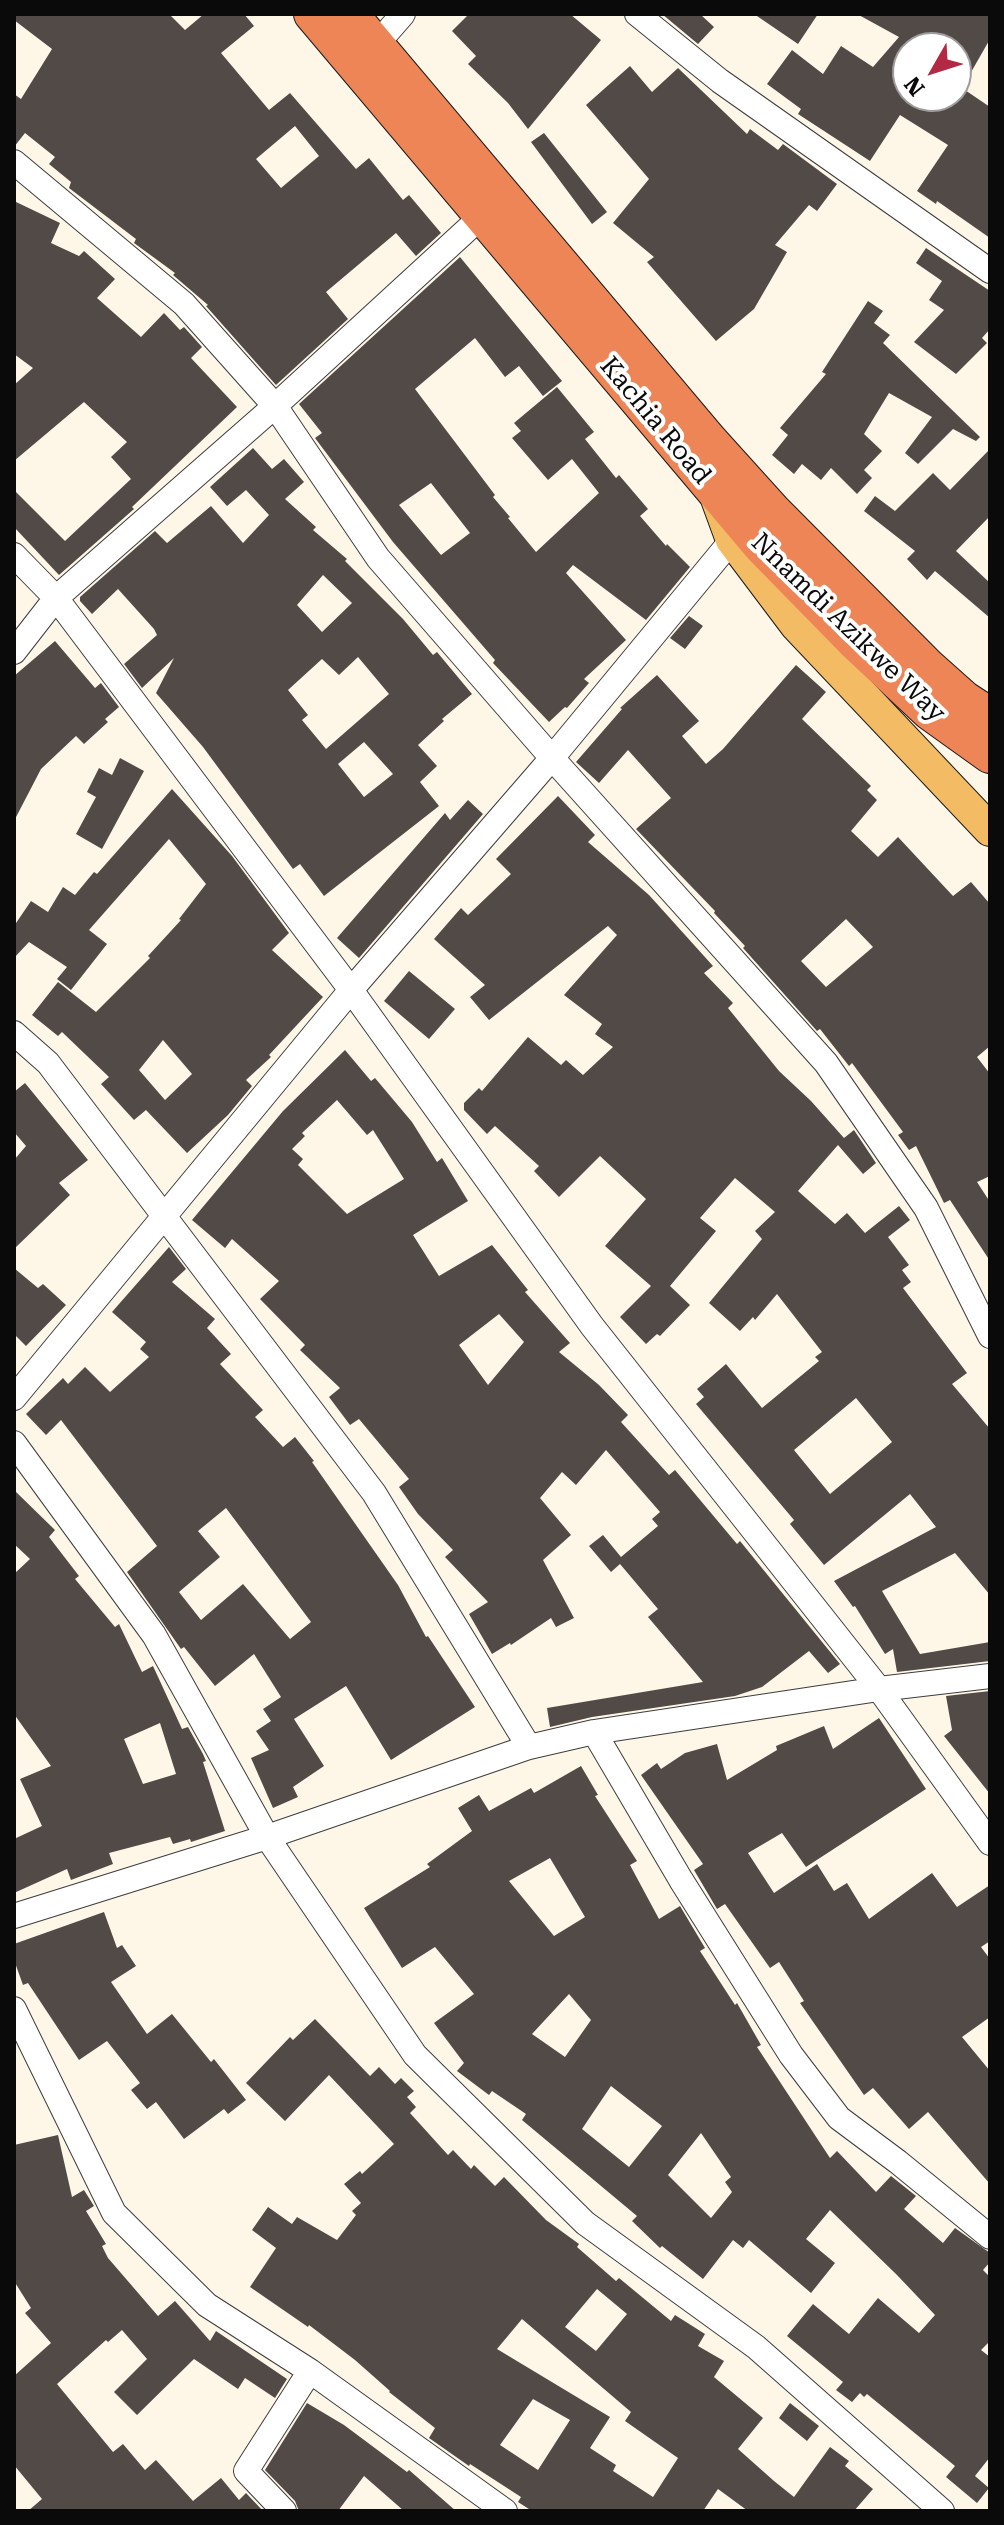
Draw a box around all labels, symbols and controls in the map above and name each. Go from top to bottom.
north arrow [892,32,972,112]
text: N [899,72,930,101]
street label: Kachia Road [593,351,717,491]
street label: Nnamdi Azikwe Way [744,527,952,729]

